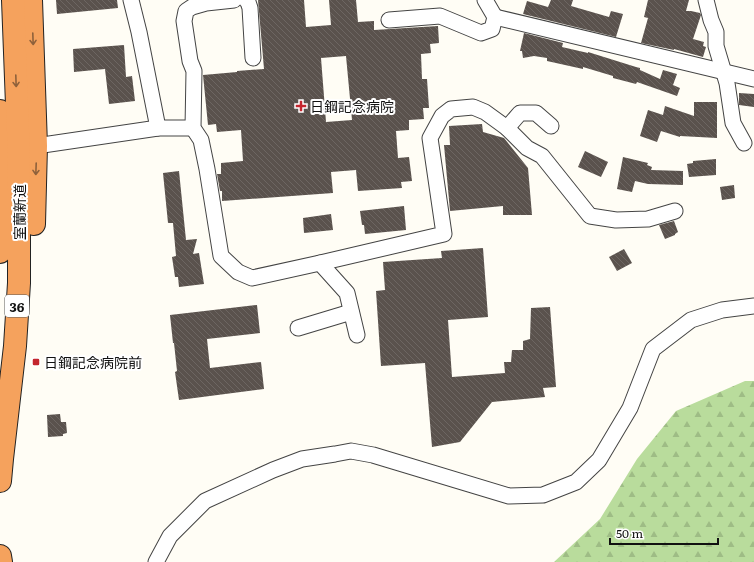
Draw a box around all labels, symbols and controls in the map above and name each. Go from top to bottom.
one-way arrow [29,32,36,45]
one-way arrow [13,74,20,87]
place label: 日鋼記念病院 [310,96,394,116]
marker: 日鋼記念病院 [295,100,307,112]
one-way arrow [32,162,39,175]
street label: 室蘭新道 [9,184,29,240]
road number: 36 [5,295,29,317]
place label: 日鋼記念病院前 [44,352,142,372]
marker: 日鋼記念病院前 [31,357,41,367]
scale bar [610,520,718,546]
text: 50 m [616,524,643,542]

